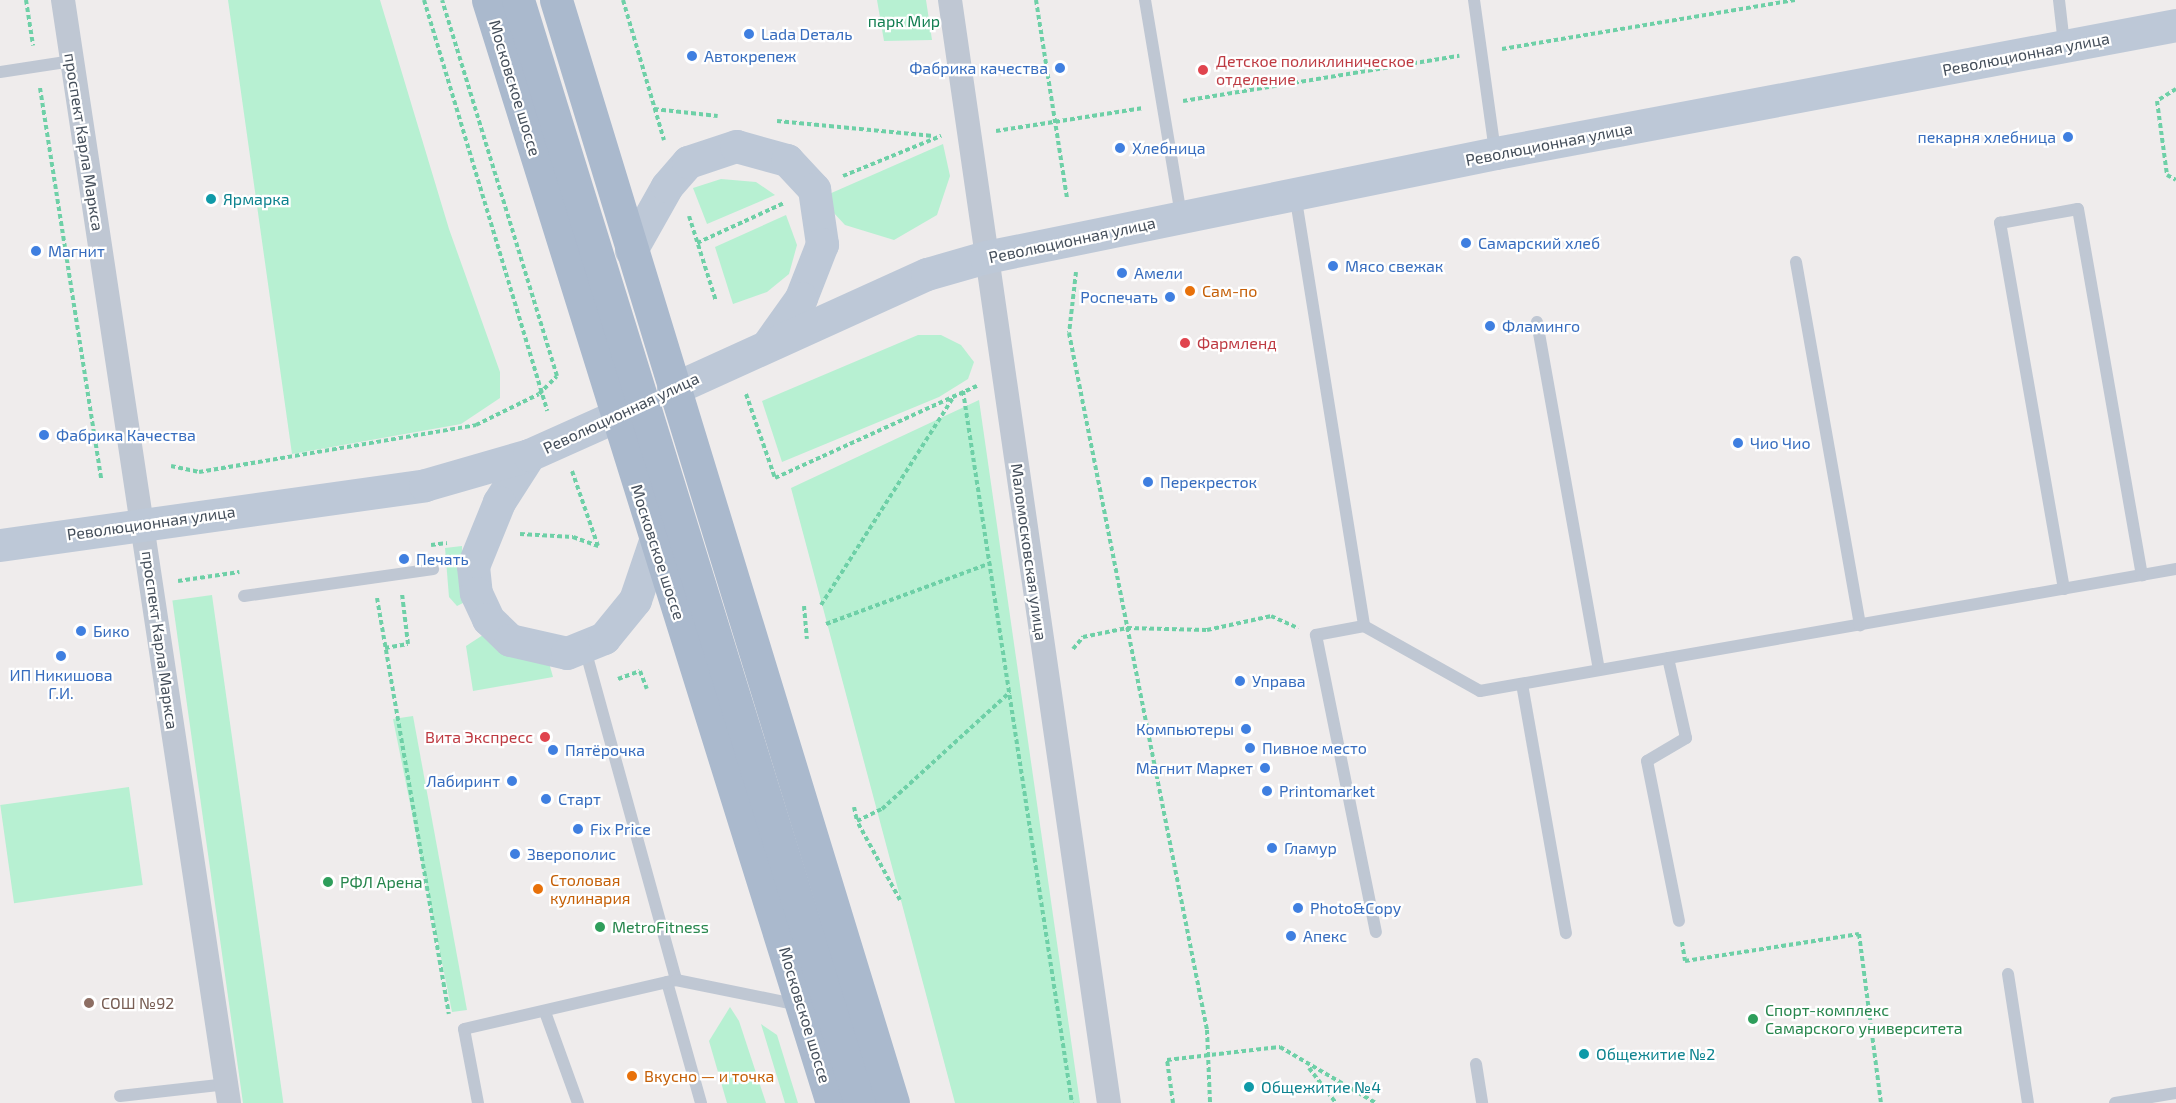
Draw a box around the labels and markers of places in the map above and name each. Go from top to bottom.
place label: Lada Dеталь [761,24,852,44]
marker: Lada Dеталь [742,27,756,41]
place label: Автокрепеж [704,46,796,66]
marker: Автокрепеж [685,49,699,63]
place label: Детское поликлиническое отделение [1216,51,1414,89]
place label: Фабрика качества [909,58,1048,78]
marker: Фабрика качества [1053,61,1067,75]
marker: Детское поликлиническое отделение [1194,61,1212,79]
place label: пекарня хлебница [1918,127,2056,147]
marker: пекарня хлебница [2061,130,2075,144]
place label: Хлебница [1132,138,1206,158]
marker: Хлебница [1113,141,1127,155]
place label: Ярмарка [223,189,290,209]
marker: Ярмарка [204,192,218,206]
place label: Самарский хлеб [1478,233,1600,253]
marker: Самарский хлеб [1459,236,1473,250]
place label: Магнит [48,241,105,261]
marker: Магнит [29,244,43,258]
place label: Мясо свежак [1345,256,1443,276]
marker: Мясо свежак [1326,259,1340,273]
place label: Амели [1134,263,1183,283]
marker: Амели [1115,266,1129,280]
place label: Сам-по [1202,281,1257,301]
marker: Сам-по [1183,284,1197,298]
place label: Роспечать [1080,287,1158,307]
marker: Роспечать [1163,290,1177,304]
place label: Фламинго [1502,316,1580,336]
marker: Фламинго [1483,319,1497,333]
place label: Фармленд [1197,333,1277,353]
marker: Фармленд [1178,336,1192,350]
place label: Фабрика Качества [56,425,196,445]
marker: Фабрика Качества [37,428,51,442]
place label: Чио Чио [1750,433,1811,453]
marker: Чио Чио [1731,436,1745,450]
place label: Перекресток [1160,472,1257,492]
marker: Перекресток [1141,475,1155,489]
place label: Печать [416,549,469,569]
marker: Печать [397,552,411,566]
place label: Бико [93,621,130,641]
marker: Бико [74,624,88,638]
marker: ИП Никишова Г.И. [54,649,68,663]
place label: ИП Никишова Г.И. [9,665,113,703]
place label: Управа [1252,671,1306,691]
marker: Управа [1233,674,1247,688]
place label: Компьютеры [1136,719,1234,739]
marker: Компьютеры [1239,722,1253,736]
place label: Вита Экспресс [425,727,533,747]
marker: Вита Экспресс [538,730,552,744]
place label: Пивное место [1262,738,1367,758]
place label: Пятёрочка [565,740,645,760]
marker: Пивное место [1243,741,1257,755]
marker: Пятёрочка [546,743,560,757]
place label: Магнит Маркет [1136,758,1253,778]
marker: Магнит Маркет [1258,761,1272,775]
place label: Лабиринт [426,771,500,791]
marker: Лабиринт [505,774,519,788]
place label: Printomarket [1279,781,1375,801]
marker: Printomarket [1260,784,1274,798]
place label: Старт [558,789,601,809]
marker: Старт [539,792,553,806]
place label: Fix Price [590,819,651,839]
marker: Fix Price [571,822,585,836]
place label: Гламур [1284,838,1337,858]
marker: Гламур [1265,841,1279,855]
place label: Зверополис [527,844,616,864]
marker: Зверополис [508,847,522,861]
place label: Столовая кулинария [550,870,630,908]
place label: РФЛ Арена [340,872,423,892]
marker: РФЛ Арена [321,875,335,889]
marker: Столовая кулинария [531,882,545,896]
place label: Photo&Copy [1310,898,1401,918]
marker: Photo&Copy [1291,901,1305,915]
place label: MetroFitness [612,917,709,937]
marker: MetroFitness [593,920,607,934]
place label: Апекс [1303,926,1347,946]
marker: Апекс [1284,929,1298,943]
place label: СОШ №92 [101,993,174,1013]
marker: СОШ №92 [82,996,96,1010]
place label: Спорт-комплекс Самарского университета [1765,1000,1963,1038]
marker: Спорт-комплекс Самарского университета [1746,1012,1760,1026]
place label: Общежитие №2 [1596,1044,1715,1064]
marker: Общежитие №2 [1577,1047,1591,1061]
place label: Вкусно — и точка [644,1066,774,1086]
marker: Вкусно — и точка [625,1069,639,1083]
place label: Общежитие №4 [1261,1077,1381,1097]
marker: Общежитие №4 [1242,1080,1256,1094]

